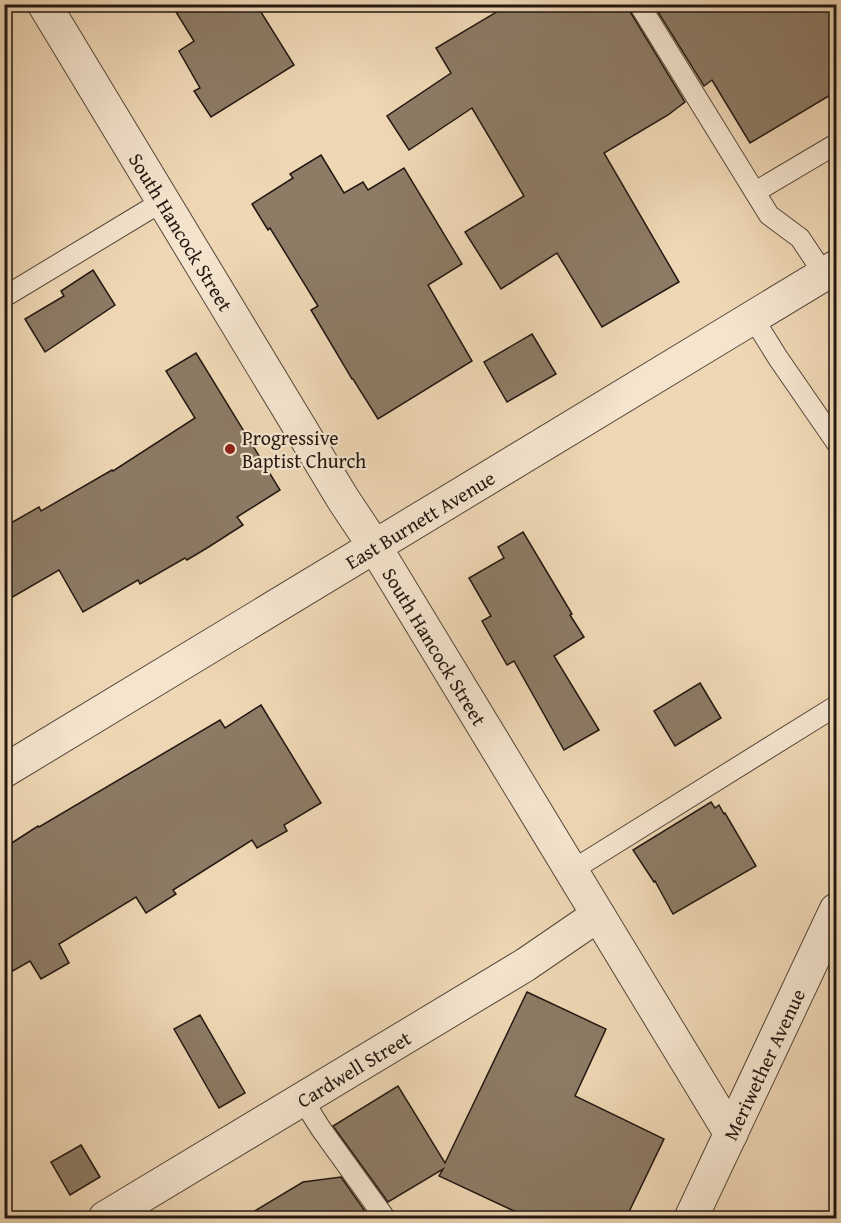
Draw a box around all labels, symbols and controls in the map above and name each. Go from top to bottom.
street label: South Hancock Street [122,147,241,316]
place label: Progressive Baptist Church [242,423,366,475]
marker: Progressive Baptist Church [223,442,237,456]
street label: East Burnett Avenue [339,463,500,576]
street label: South Hancock Street [376,562,494,731]
street label: Meriwether Avenue [715,984,812,1145]
street label: Cardwell Street [291,1023,416,1114]

